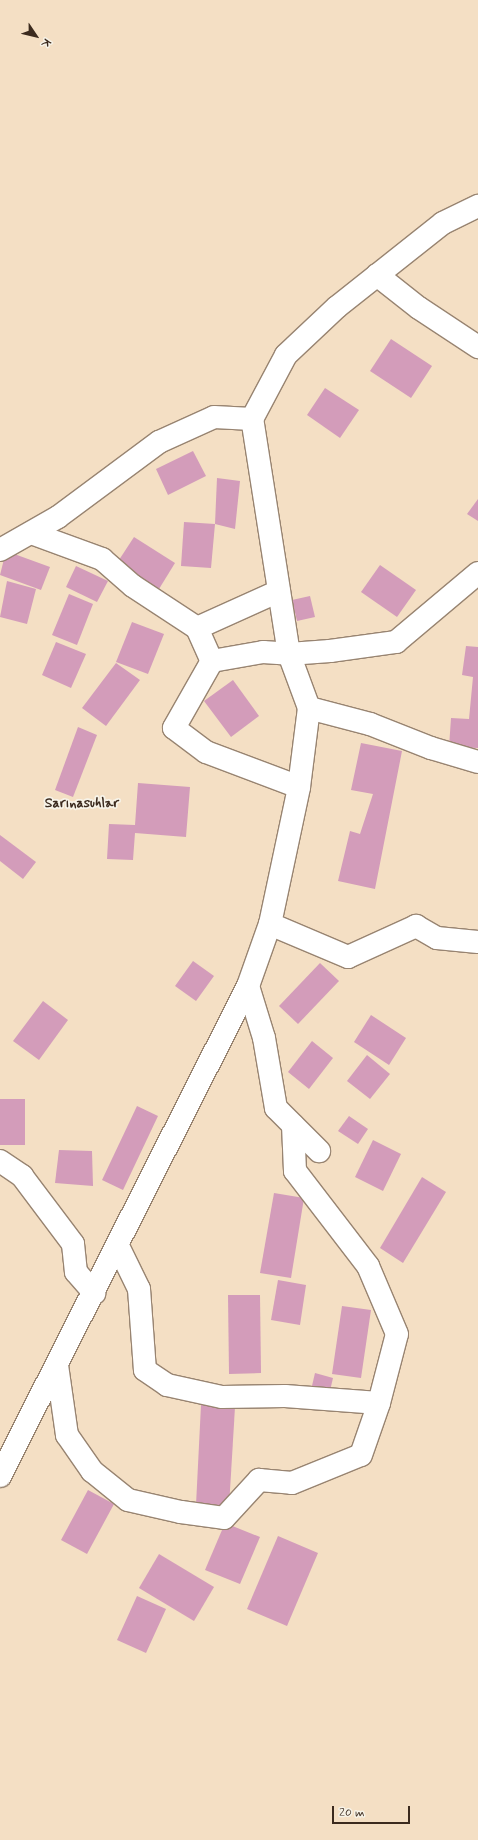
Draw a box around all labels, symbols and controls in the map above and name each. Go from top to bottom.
north arrow [16,16,56,56]
text: K [38,36,54,50]
district label: Sarınasuhlar [45,795,119,811]
scale bar [334,1798,412,1824]
text: 20 m [339,1805,365,1821]

